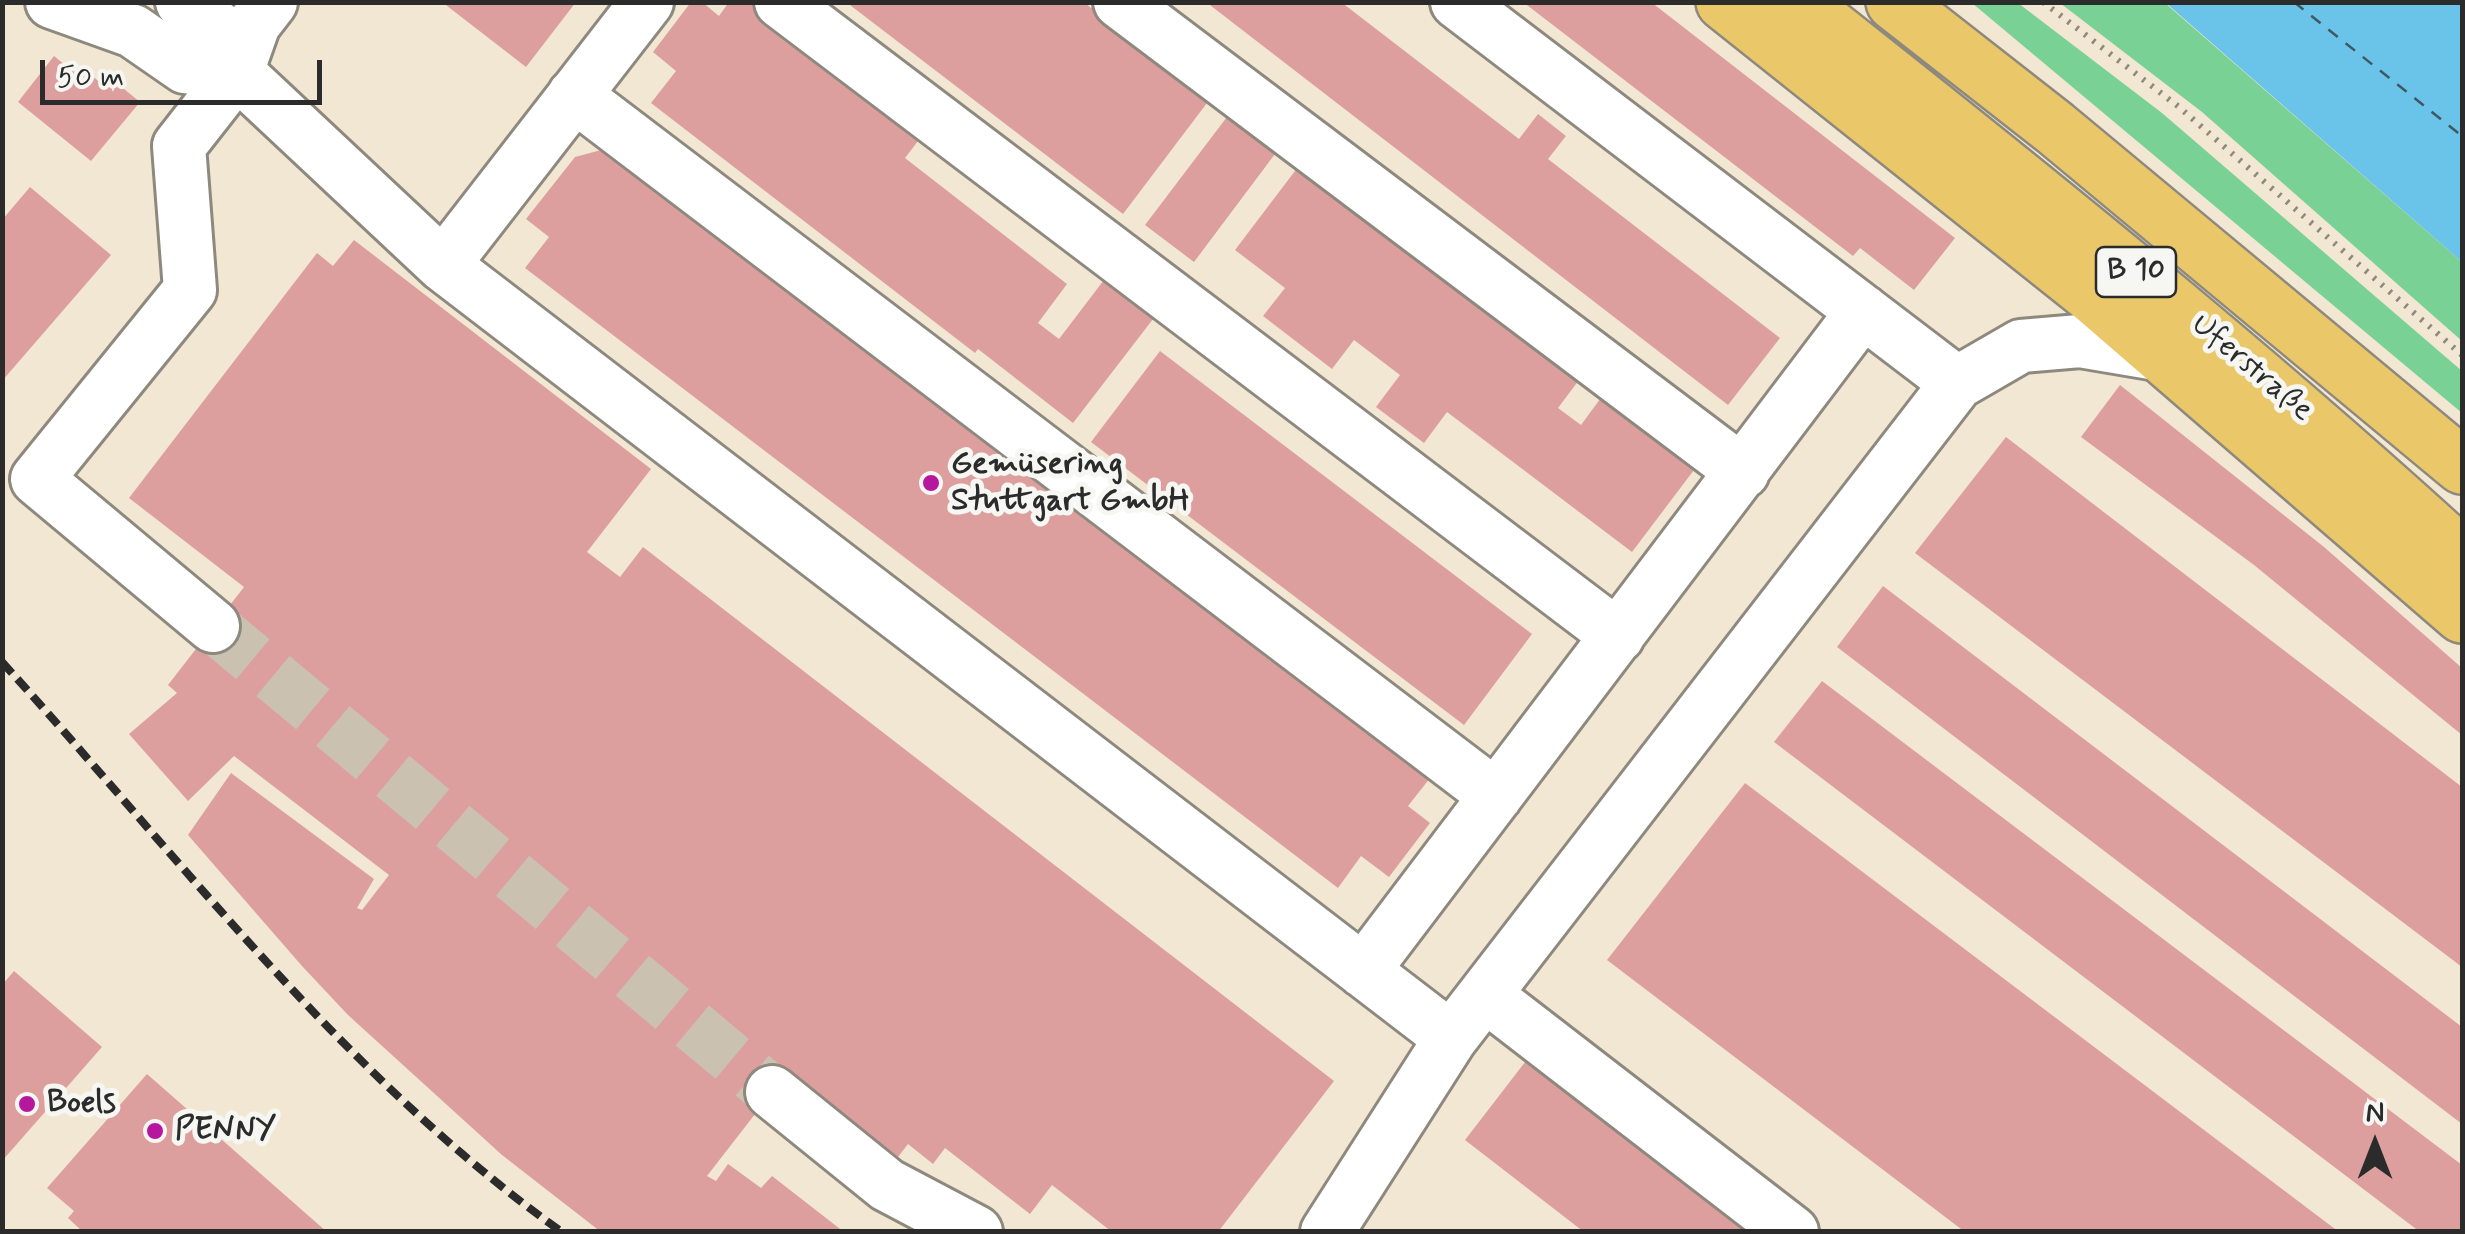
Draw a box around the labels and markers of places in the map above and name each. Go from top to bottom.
place label: Gemüsering Stuttgart GmbH [951,446,1189,521]
marker: Gemüsering Stuttgart GmbH [920,472,942,494]
place label: Boels [47,1085,116,1123]
marker: Boels [16,1093,38,1115]
place label: PENNY [175,1112,276,1150]
marker: PENNY [144,1120,166,1142]

